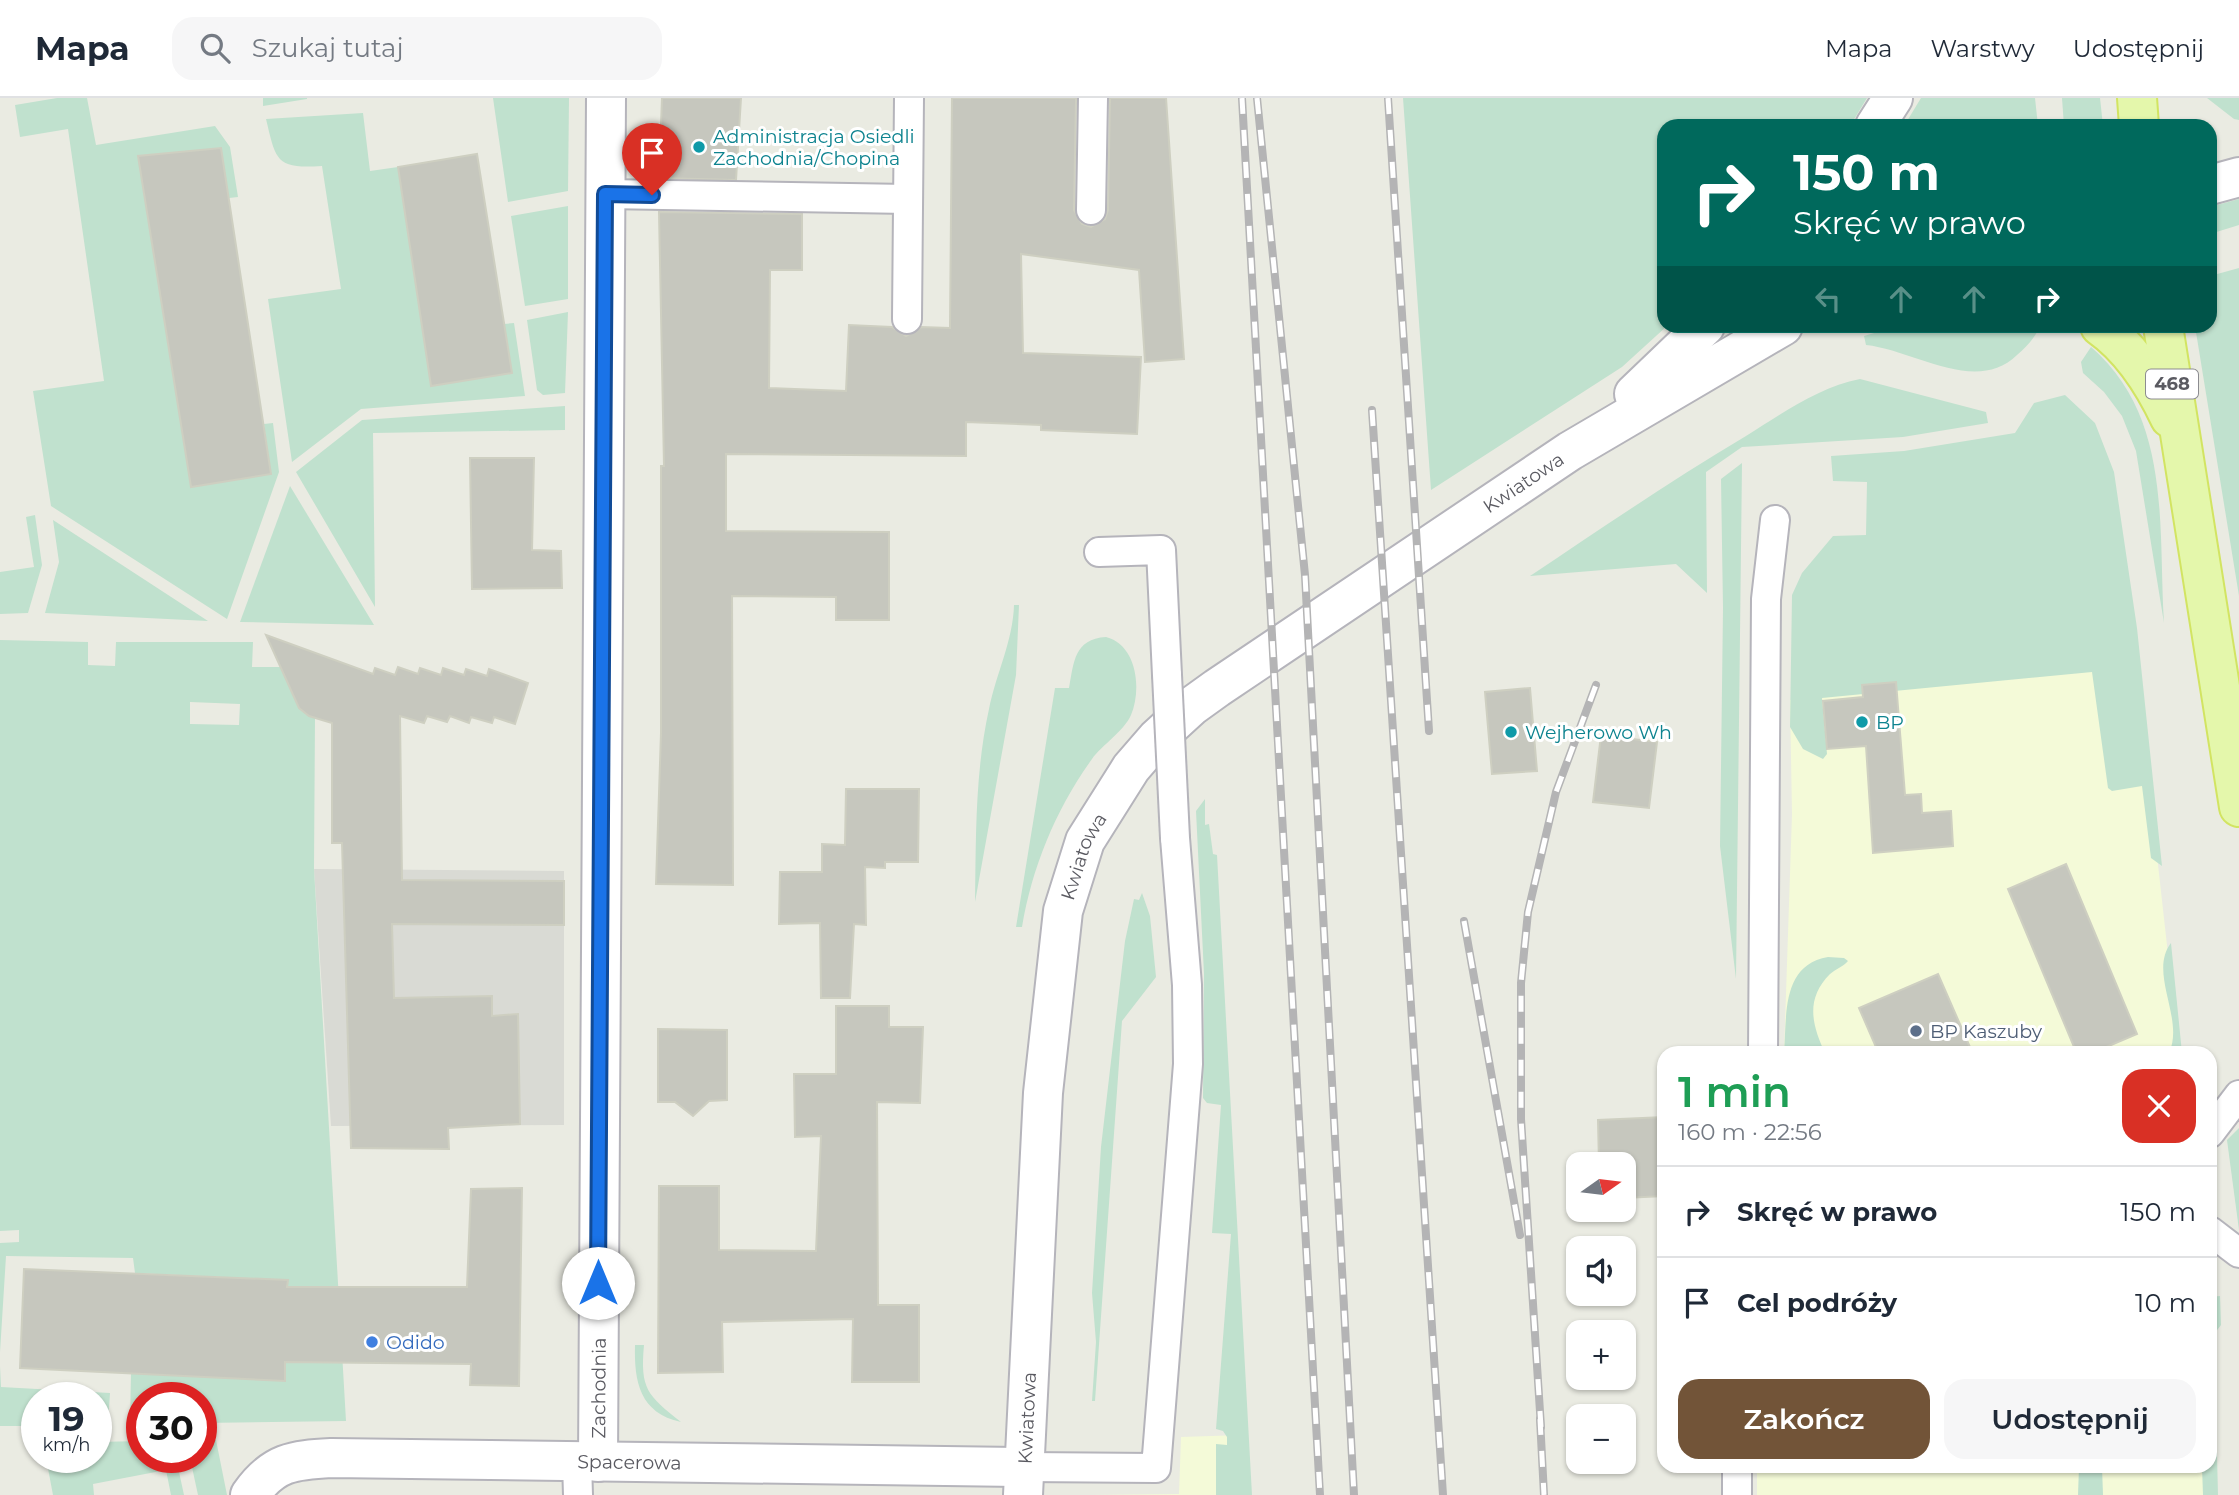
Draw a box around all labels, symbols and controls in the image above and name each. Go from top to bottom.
search box [172,17,662,80]
text: Mapa [35,28,130,68]
icon: search [196,29,234,67]
text: Szukaj tutaj [252,32,404,64]
text: Mapa [1825,34,1892,63]
text: Warstwy [1930,34,2035,63]
text: Udostępnij [2073,34,2204,63]
pin [622,123,682,195]
place label: Administracja Osiedli Zachodnia/Chopina [713,125,915,170]
icon: arrive [633,134,671,172]
marker: Administracja Osiedli Zachodnia/Chopina [691,139,707,155]
text: 150 m [1793,143,1940,202]
icon: right [1678,147,1769,238]
text: Skręć w prawo [1793,203,2026,242]
icon: left [1809,280,1847,318]
icon: ahead [1882,280,1920,318]
icon: ahead [1955,280,1993,318]
icon: right [2028,280,2066,318]
road number: 468 [2146,370,2198,398]
street label: Kwiatowa [1478,447,1568,518]
place label: BP [1876,711,1904,734]
marker: BP [1854,714,1870,730]
place label: Wejherowo Wh [1525,721,1672,744]
marker: Wejherowo Wh [1503,724,1519,740]
street label: Kwiatowa [1056,808,1111,903]
place label: BP Kaszuby [1930,1020,2043,1043]
marker: BP Kaszuby [1908,1023,1924,1039]
text: 1 min [1678,1066,1791,1118]
button: close [2122,1069,2196,1143]
text: 160 m · 22:56 [1678,1118,1822,1146]
north arrow [1566,1152,1636,1222]
map controls [1566,1152,1636,1474]
icon: right [1678,1193,1716,1231]
text: Skręć w prawo [1737,1196,1937,1228]
text: 150 m [2120,1196,2196,1228]
button: sound [1566,1236,1636,1306]
position arrow [561,1246,635,1320]
icon: arrive [1678,1284,1716,1322]
text: Cel podróży [1737,1287,1897,1319]
text: 10 m [2135,1287,2196,1319]
button: + [1566,1320,1636,1390]
place label: Odido [386,1331,445,1354]
marker: Odido [364,1334,380,1350]
street label: Zachodnia [587,1337,610,1439]
street label: Kwiatowa [1013,1371,1041,1465]
button: Zakończ [1678,1379,1930,1459]
button: Udostępnij [1944,1379,2196,1459]
speed limit sign: 30 [126,1382,217,1473]
text: 19 [48,1397,85,1440]
button: − [1566,1404,1636,1474]
text: km/h [42,1434,91,1456]
street label: Spacerowa [577,1450,682,1474]

